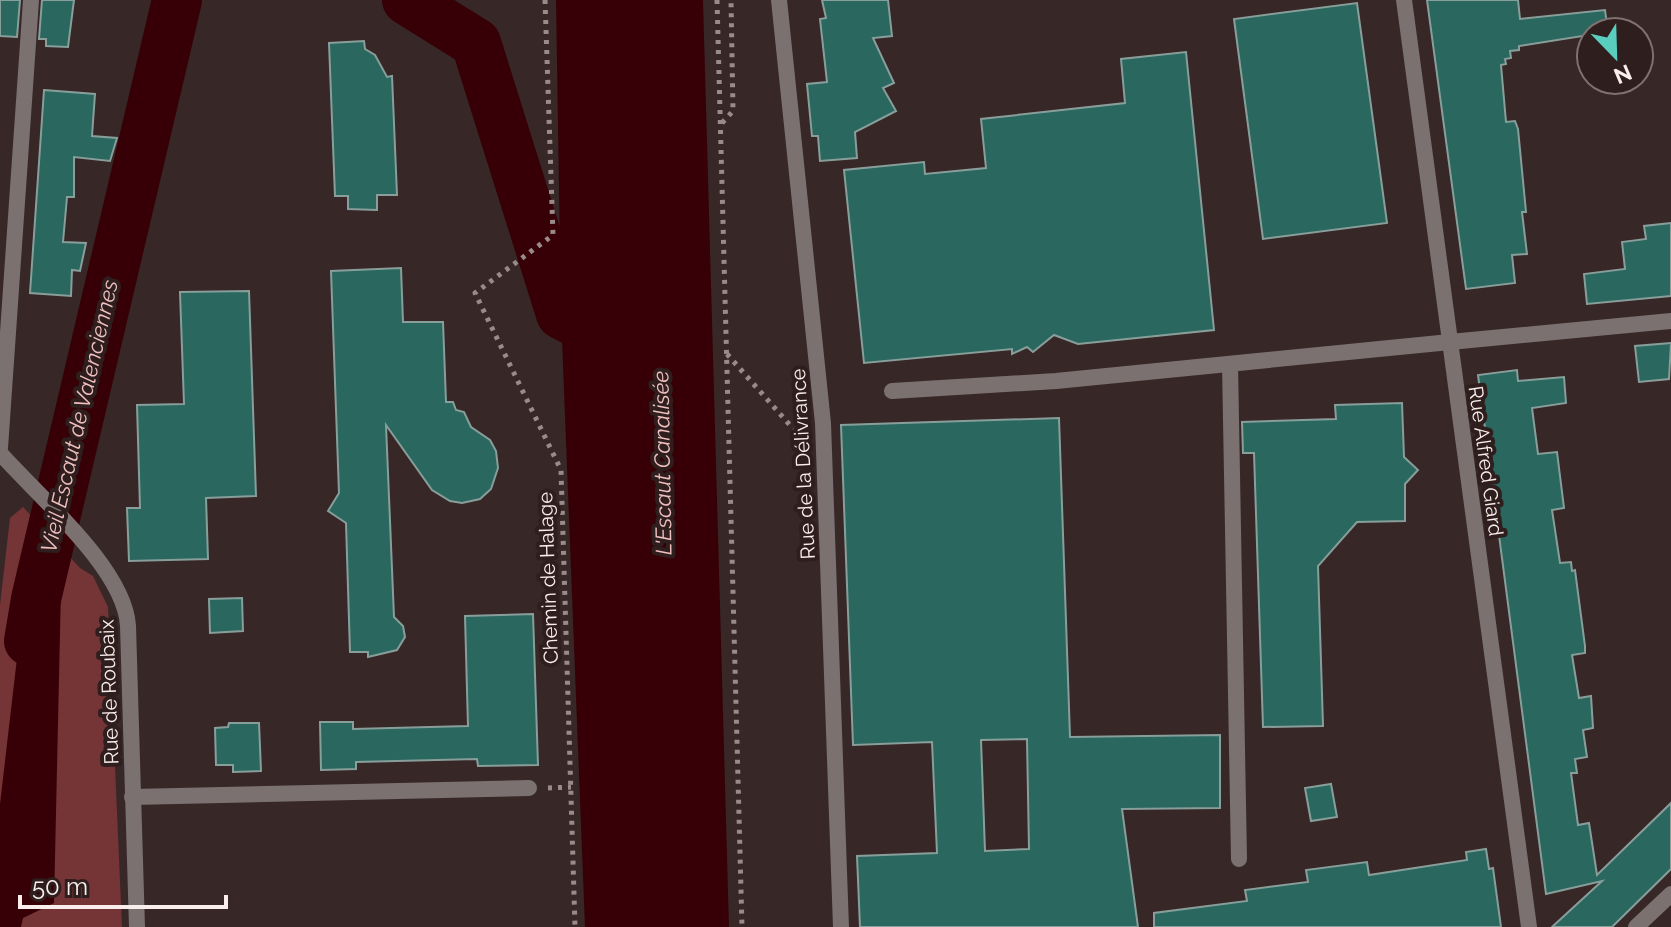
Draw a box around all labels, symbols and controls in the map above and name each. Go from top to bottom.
north arrow [1575,16,1655,96]
text: N [1610,59,1636,90]
water label: Vieil Escaut de Valenciennes [35,277,123,555]
street label: Rue de la Délivrance [786,368,820,560]
water label: L'Escaut Canalisée [647,370,677,555]
street label: Rue Alfred Giard [1464,384,1508,538]
street label: Chemin de Halage [533,491,563,664]
street label: Rue de Roubaix [94,619,124,765]
scale bar [20,859,226,909]
text: 50 m [32,872,88,901]

